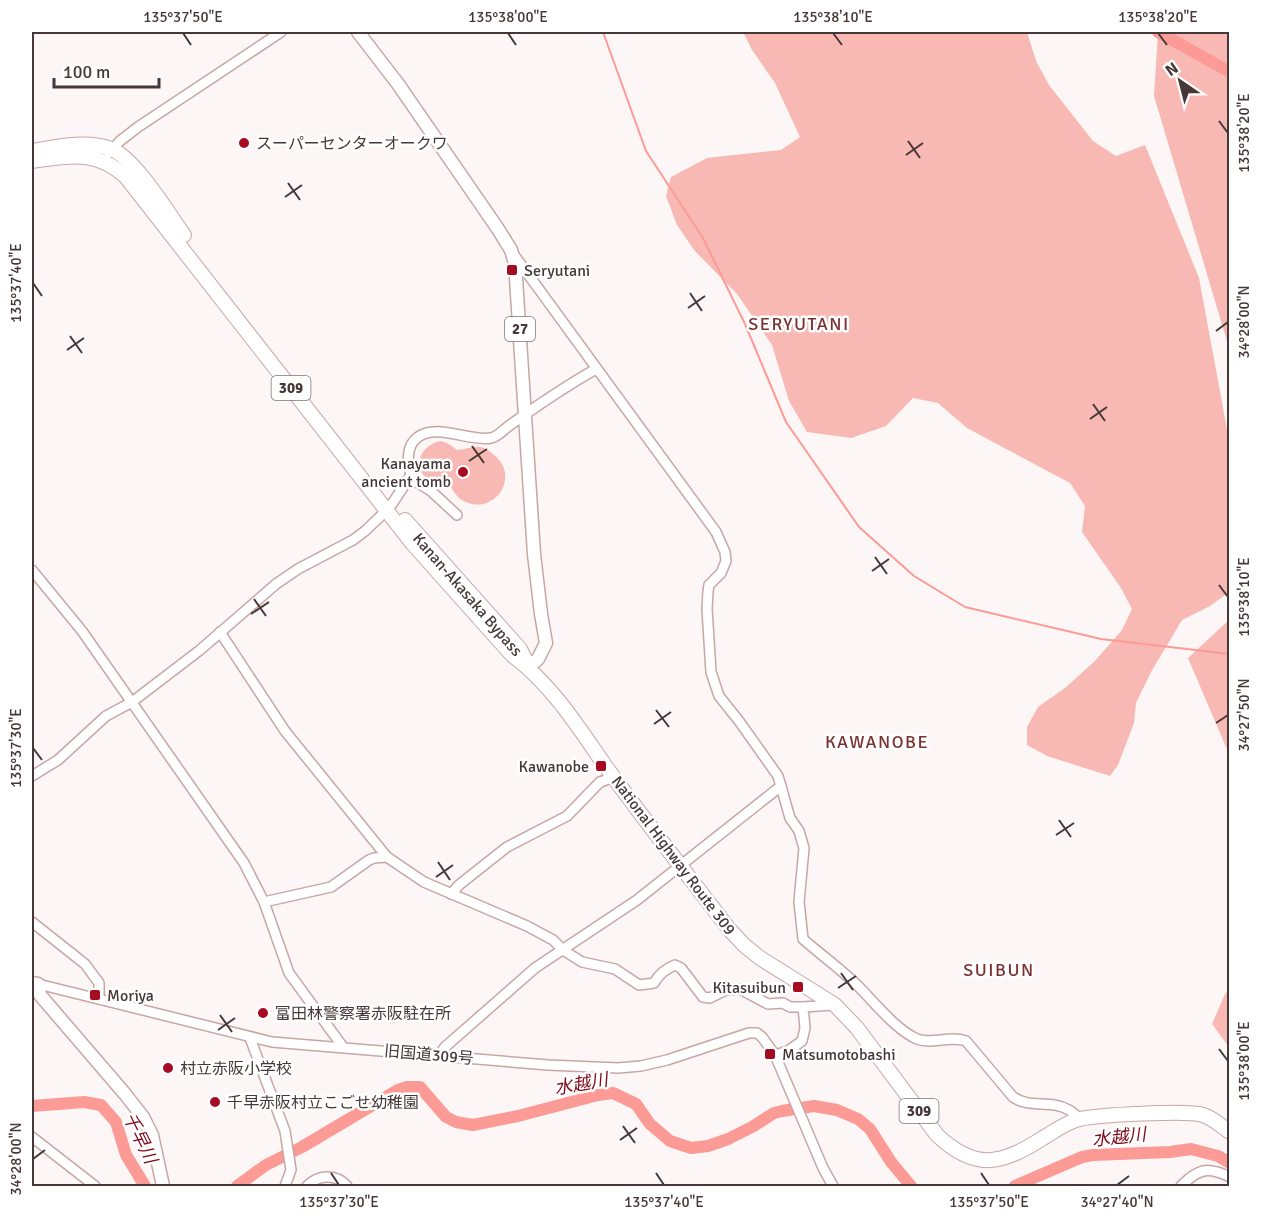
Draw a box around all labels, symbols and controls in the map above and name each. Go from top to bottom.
text: 135°37'50"E [143,8,223,26]
text: 135°38'00"E [468,8,548,26]
text: 135°38'10"E [793,8,873,26]
text: 135°38'20"E [1118,8,1198,26]
scale bar [54,51,159,89]
north arrow [1150,51,1210,111]
text: N [1162,58,1182,81]
text: 100 m [63,61,110,83]
text: 135°38'20"E [1235,93,1253,173]
place label: スーパーセンターオークワ [256,134,448,154]
marker: スーパーセンターオークワ [237,136,251,150]
text: 135°37'40"E [7,243,25,323]
place label: Seryutani [524,261,590,281]
marker: Seryutani [505,263,519,277]
text: 34°28'00"N [1235,285,1253,359]
district label: SERYUTANI [748,313,850,335]
road number: 27 [505,317,535,341]
road number: 309 [272,376,310,400]
place label: Kanayama ancient tomb [361,454,451,492]
marker: Kanayama ancient tomb [456,465,470,479]
street label: Kanan-Akasaka Bypass [408,529,526,660]
text: 135°38'10"E [1235,557,1253,637]
text: 34°27'50"N [1235,678,1253,752]
text: 135°37'30"E [7,708,25,788]
district label: KAWANOBE [825,731,929,753]
place label: Kawanobe [519,757,589,777]
marker: Kawanobe [594,759,608,773]
street label: National Highway Route 309 [607,772,740,939]
district label: SUIBUN [963,959,1035,981]
place label: Kitasuibun [713,978,786,998]
marker: Kitasuibun [791,980,805,994]
place label: Moriya [107,986,154,1006]
marker: Moriya [88,988,102,1002]
place label: 富田林警察署赤阪駐在所 [275,1004,451,1024]
marker: 富田林警察署赤阪駐在所 [256,1006,270,1020]
text: 135°38'00"E [1235,1021,1253,1101]
street label: 旧国道309号 [383,1041,475,1069]
place label: Matsumotobashi [782,1045,896,1065]
marker: Matsumotobashi [763,1047,777,1061]
place label: 村立赤阪小学校 [180,1059,292,1079]
marker: 村立赤阪小学校 [161,1061,175,1075]
water label: 水越川 [553,1068,611,1100]
place label: 千早赤阪村立こごせ幼稚園 [227,1093,419,1113]
marker: 千早赤阪村立こごせ幼稚園 [208,1095,222,1109]
road number: 309 [900,1099,938,1123]
water label: 千早川 [118,1109,163,1169]
text: 34°28'00"N [7,1122,25,1196]
water label: 水越川 [1091,1123,1149,1151]
text: 135°37'30"E [299,1193,379,1211]
text: 135°37'40"E [624,1193,704,1211]
text: 135°37'50"E [949,1193,1029,1211]
text: 34°27'40"N [1080,1193,1154,1211]

